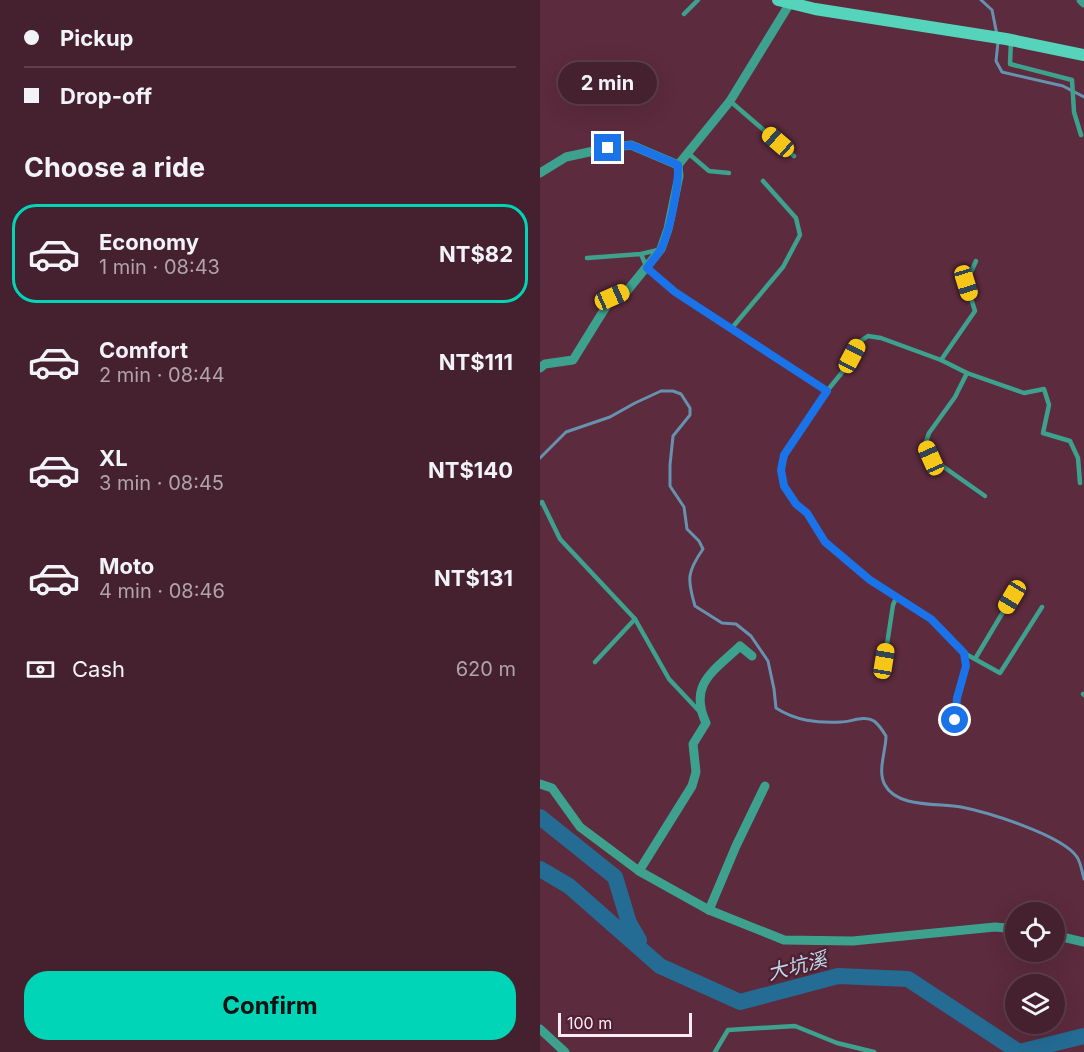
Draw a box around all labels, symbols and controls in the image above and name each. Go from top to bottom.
text: Pickup [60,25,134,51]
callout: 2 min [559,61,658,103]
text: 2 min [581,71,634,95]
text: Drop-off [60,83,152,109]
car [759,123,797,161]
route end [594,134,621,161]
text: Choose a ride [24,151,205,184]
icon: car [27,227,81,281]
text: Economy [99,229,199,255]
text: NT$82 [439,241,513,267]
text: 1 min · 08:43 [99,255,220,279]
car [952,263,980,303]
car [592,281,632,313]
icon: car [27,335,81,389]
car [836,336,868,376]
text: Comfort [99,337,188,363]
text: NT$111 [439,349,513,375]
text: 2 min · 08:44 [99,363,225,387]
car [915,438,947,478]
icon: car [27,443,81,497]
text: XL [99,445,128,471]
text: NT$140 [428,457,513,483]
text: 3 min · 08:45 [99,471,224,495]
icon: car [27,551,81,605]
text: Moto [99,553,154,579]
text: NT$131 [434,565,513,591]
car [995,577,1029,617]
text: 4 min · 08:46 [99,579,225,603]
car [872,642,896,680]
icon: cash [24,653,57,686]
text: Cash [72,656,125,682]
text: 620 m [456,657,516,681]
route start [941,706,968,733]
map controls [1005,902,1065,1034]
button: locate [1005,902,1065,962]
water label: 大坑溪 [765,946,832,985]
button: Confirm [24,971,516,1040]
button: layers [1005,974,1065,1034]
scale bar [558,1010,692,1038]
text: 100 m [567,1013,612,1033]

